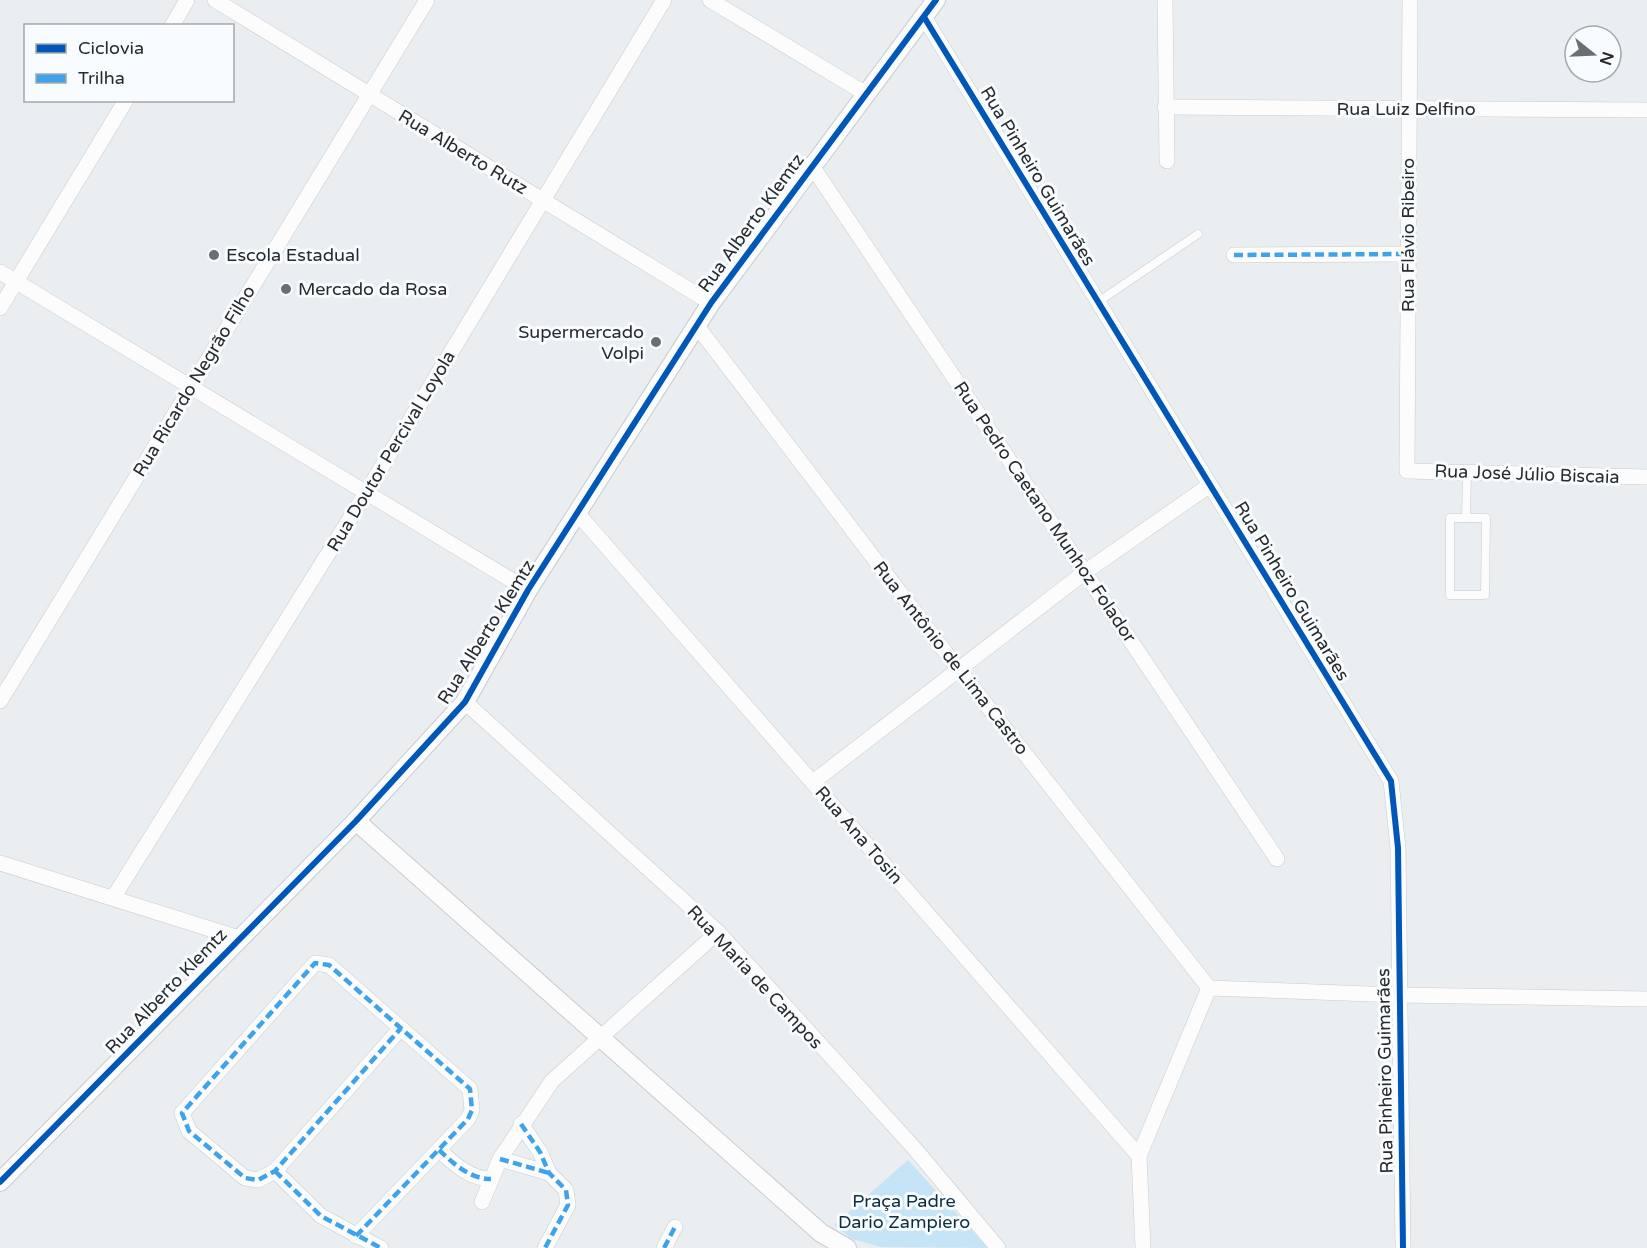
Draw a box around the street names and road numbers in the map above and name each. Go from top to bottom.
street label: Rua Pinheiro Guimarães [976,82,1100,270]
street label: Rua Luiz Delfino [1336,98,1476,120]
street label: Rua Alberto Rutz [394,105,532,199]
street label: Rua Alberto Klemtz [693,149,809,297]
street label: Rua Flávio Ribeiro [1397,158,1419,312]
street label: Rua Ricardo Negrão Filho [128,281,260,481]
street label: Rua Doutor Percival Loyola [322,346,460,556]
street label: Rua Pedro Caetano Munhoz Folador [949,377,1141,647]
street label: Rua José Júlio Biscaia [1434,460,1620,488]
street label: Rua Pinheiro Guimarães [1230,497,1354,685]
street label: Rua Alberto Klemtz [433,556,539,708]
street label: Rua Antônio de Lima Castro [869,557,1033,759]
street label: Rua Ana Tosin [811,782,907,888]
street label: Rua Maria de Campos [683,901,827,1053]
street label: Rua Alberto Klemtz [100,924,232,1058]
street label: Rua Pinheiro Guimarães [1372,968,1398,1174]

